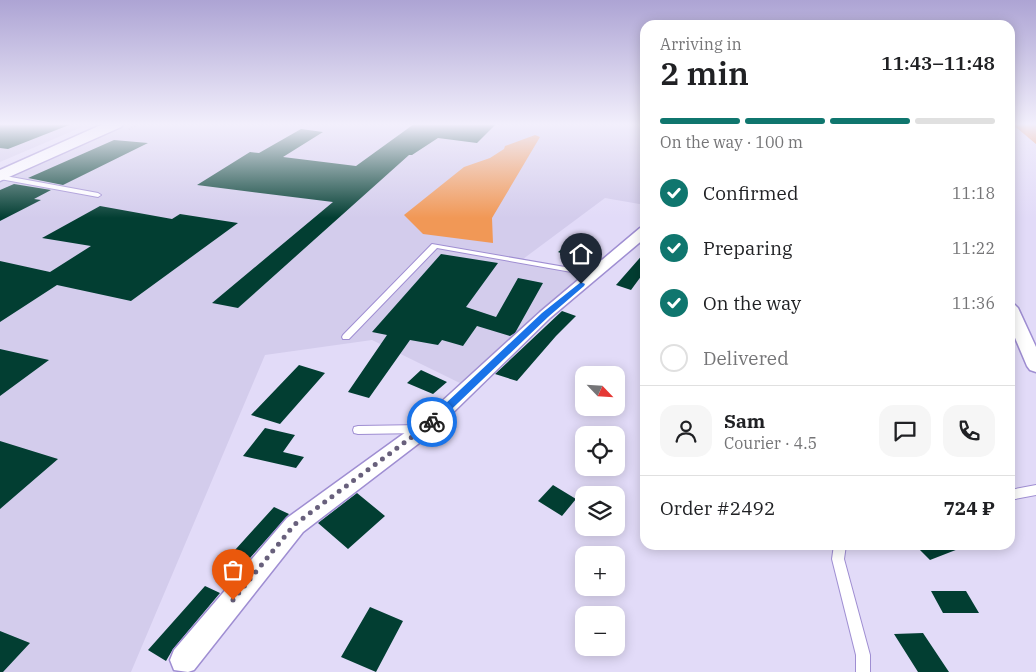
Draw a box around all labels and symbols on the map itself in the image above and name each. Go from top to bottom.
pin [560,233,602,284]
north arrow [575,366,625,416]
courier [407,397,457,447]
pin [212,549,254,600]

